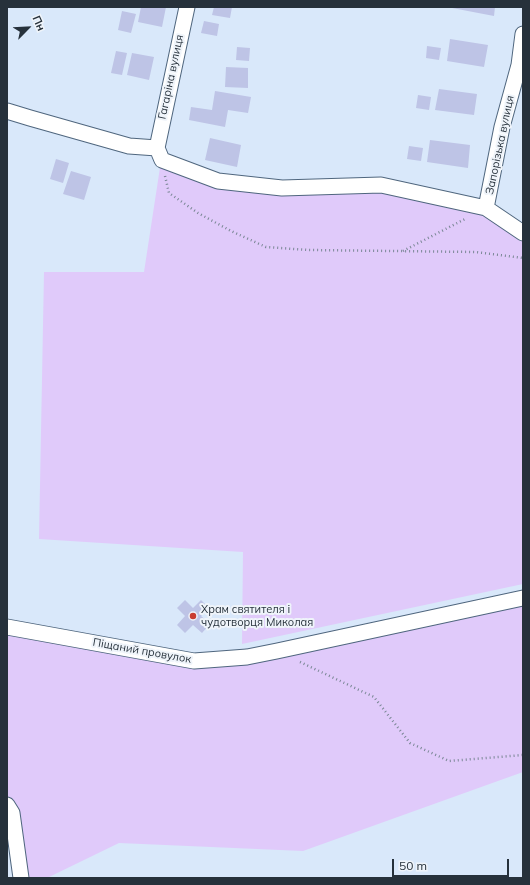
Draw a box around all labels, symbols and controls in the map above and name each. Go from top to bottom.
north arrow [8,8,48,48]
text: Пн [29,13,48,33]
street label: Гагаріна вулиця [156,34,186,120]
street label: Запорізька вулиця [483,94,517,196]
place label: Храм святителя і чудотворця Миколая [201,603,313,629]
marker: Храм святителя і чудотворця Миколая [188,611,198,621]
street label: Піщаний провулок [92,636,192,666]
scale bar [394,851,511,877]
text: 50 m [399,858,427,873]

